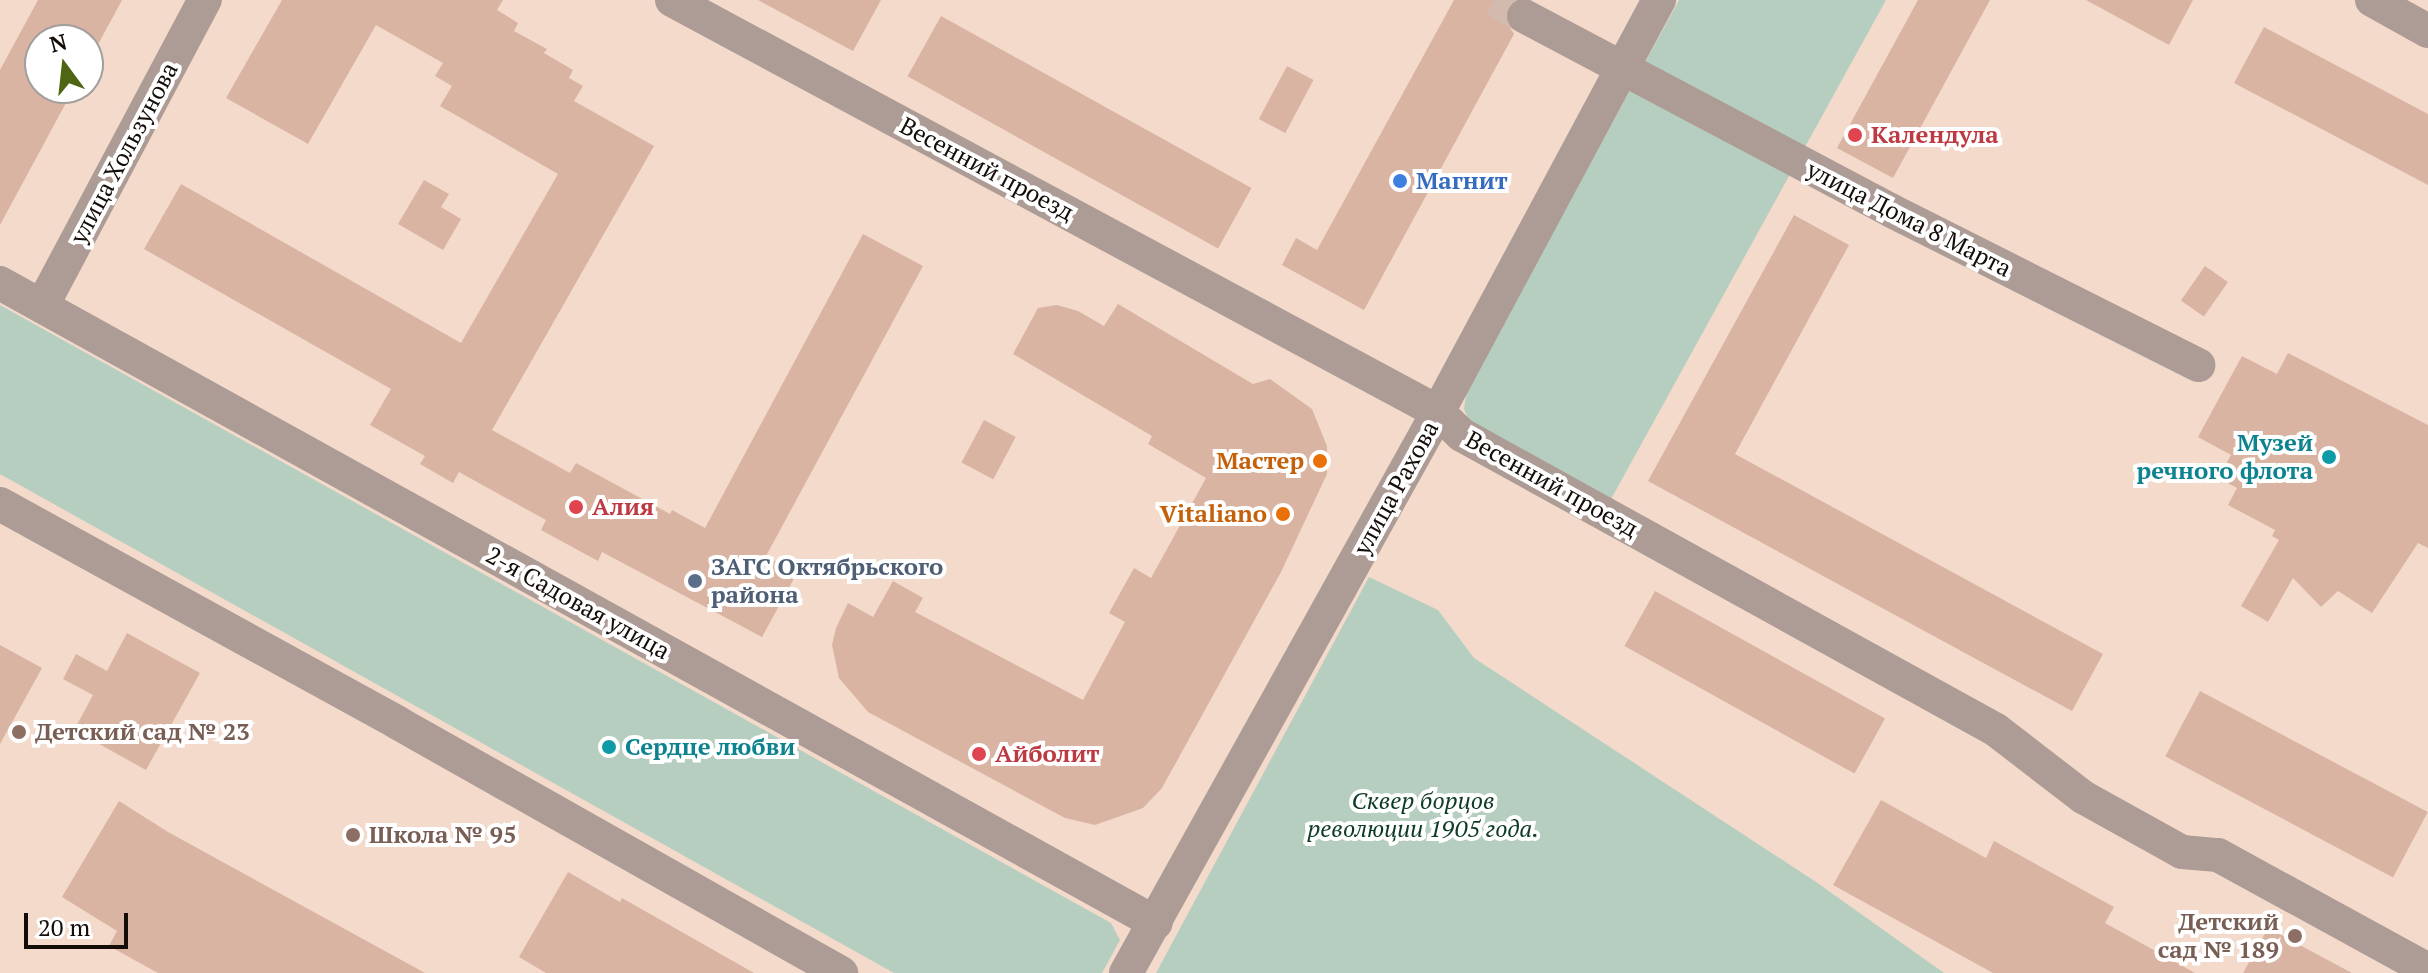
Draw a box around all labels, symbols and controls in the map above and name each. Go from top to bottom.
north arrow [24,24,104,104]
text: N [46,26,70,58]
street label: улица Хользунова [64,57,184,249]
street label: Весенний проезд [895,111,1079,227]
place label: Календула [1871,121,1999,149]
marker: Календула [1846,126,1864,144]
street label: улица Дома 8 Марта [1802,155,2016,283]
place label: Магнит [1416,167,1508,195]
marker: Магнит [1391,172,1409,190]
street label: улица Рахова [1347,416,1445,560]
street label: Весенний проезд [1461,425,1643,543]
place label: Музей речного флота [2137,429,2313,485]
place label: Мастер [1216,447,1304,475]
marker: Музей речного флота [2320,448,2338,466]
marker: Мастер [1311,452,1329,470]
place label: Алия [592,493,654,521]
marker: Алия [567,498,585,516]
place label: Vitaliano [1159,500,1267,528]
marker: Vitaliano [1274,505,1292,523]
street label: 2-я Садовая улица [481,541,675,665]
place label: ЗАГС Октябрьского района [711,553,943,609]
marker: ЗАГС Октябрьского района [686,572,704,590]
place label: Детский сад № 23 [35,718,250,746]
marker: Детский сад № 23 [10,723,28,741]
place label: Сердце любви [625,733,796,761]
marker: Сердце любви [600,738,618,756]
place label: Айболит [995,740,1100,768]
marker: Айболит [970,745,988,763]
park label: Сквер борцов революции 1905 года. [1307,787,1539,843]
place label: Школа № 95 [369,821,517,849]
marker: Школа № 95 [344,826,362,844]
scale bar [28,897,132,947]
place label: Детский сад № 189 [2158,908,2279,964]
text: 20 m [38,911,90,943]
marker: Детский сад № 189 [2286,927,2304,945]

